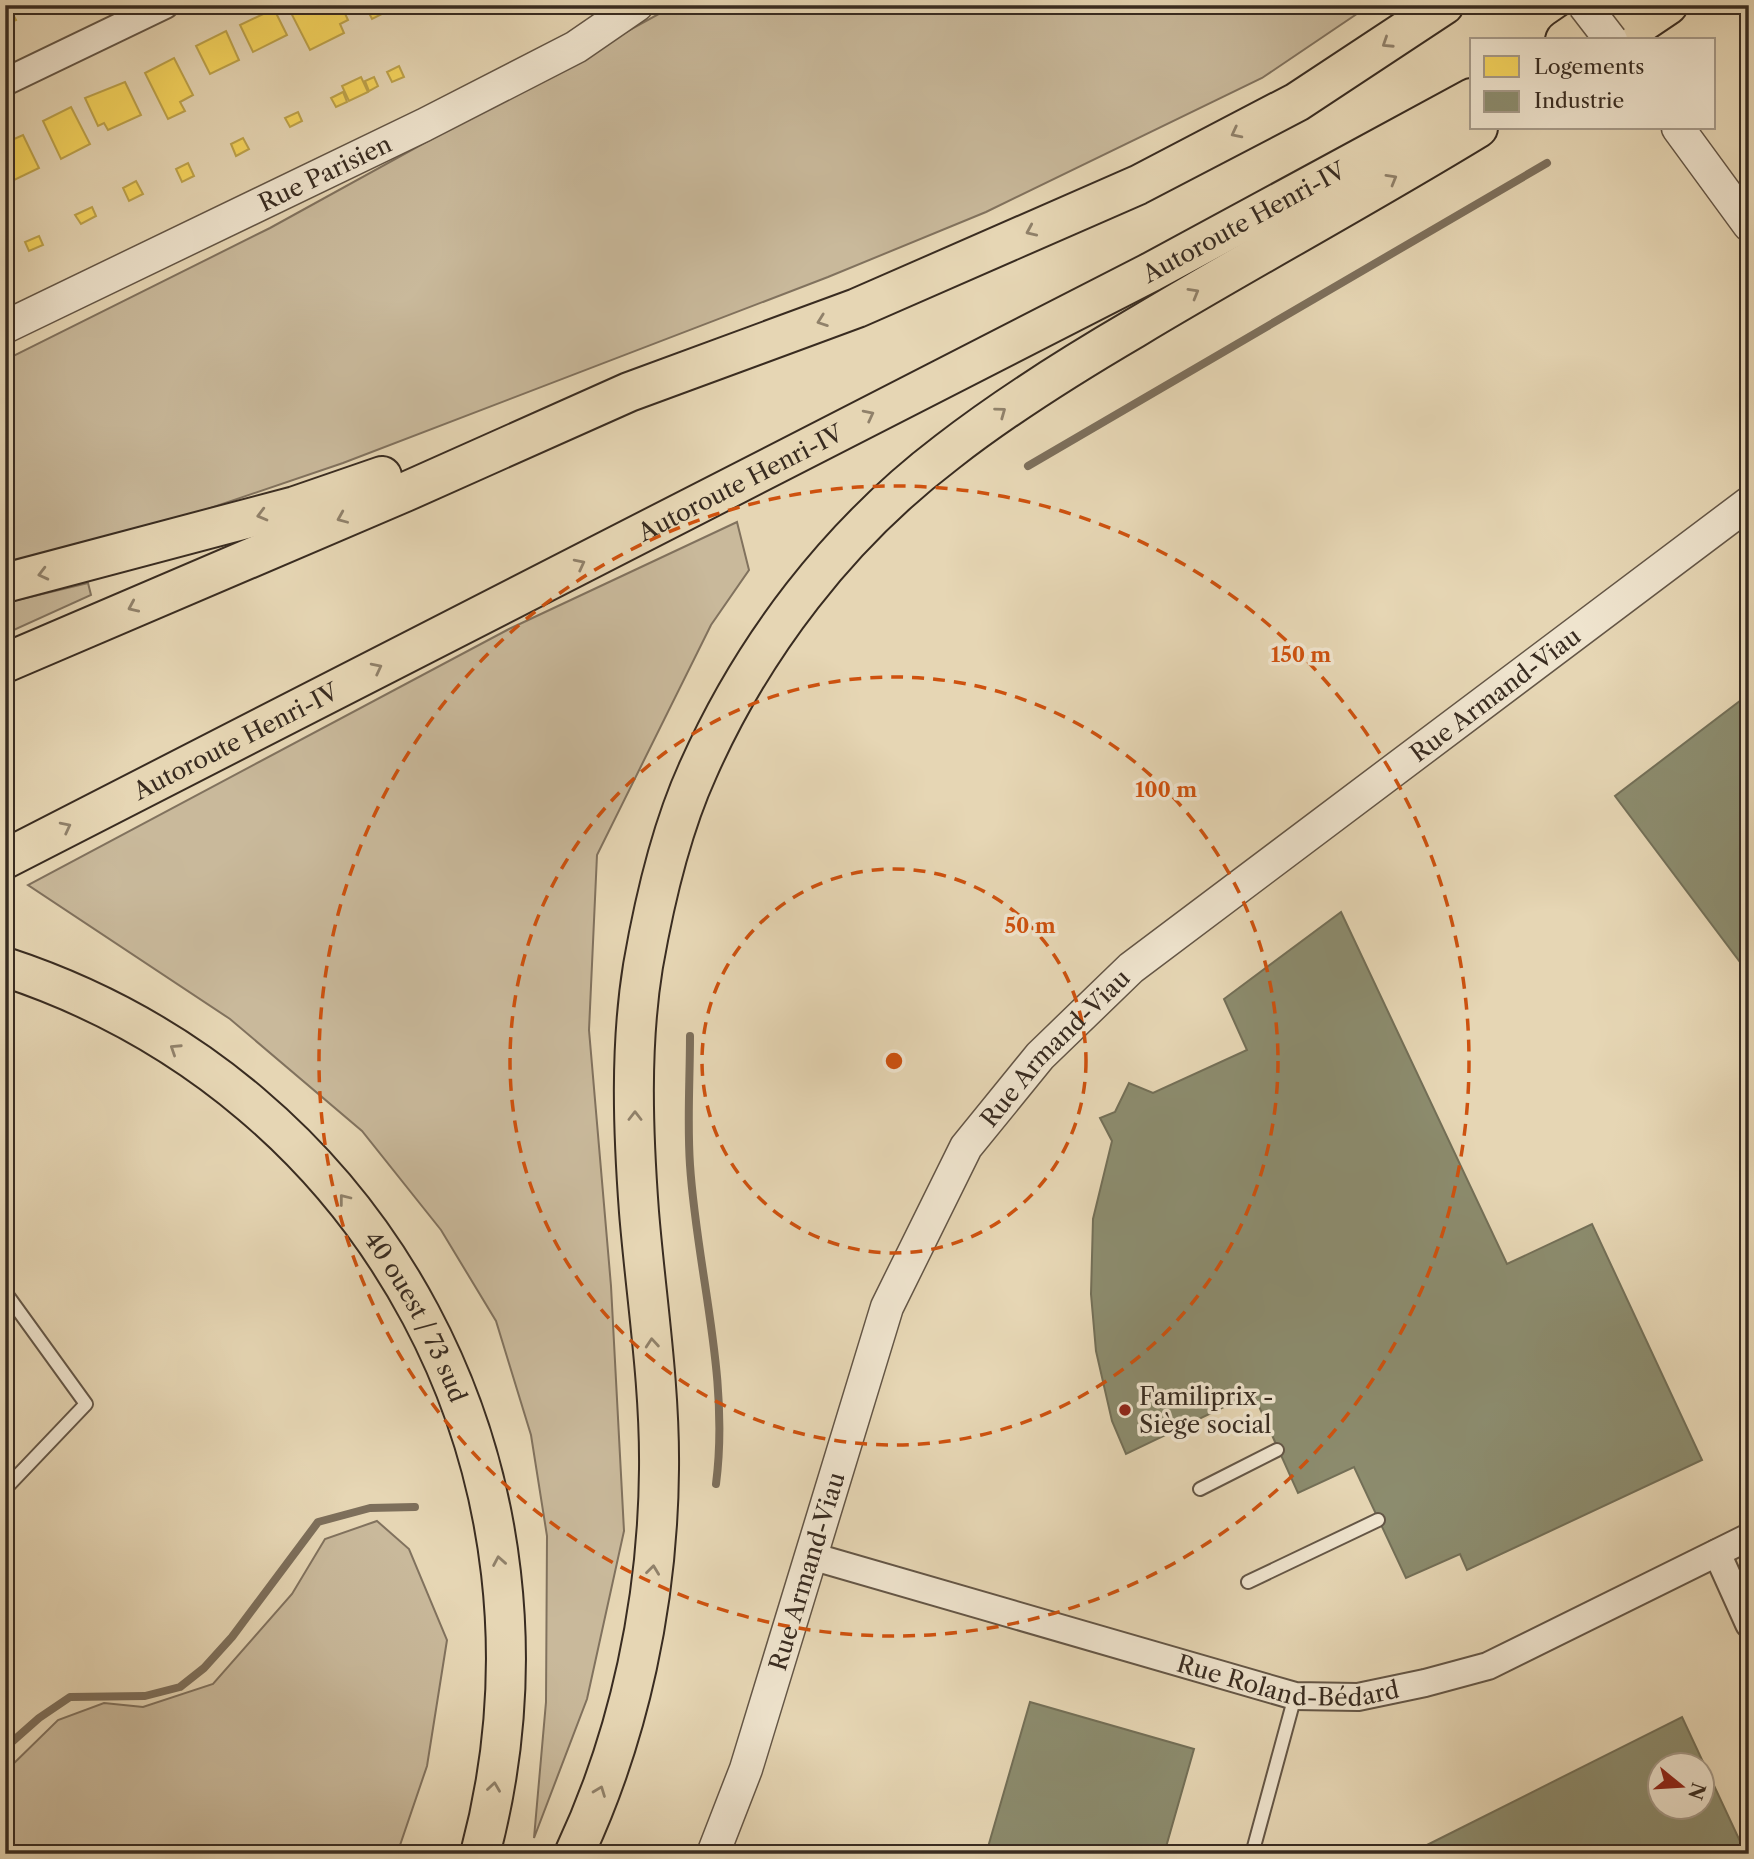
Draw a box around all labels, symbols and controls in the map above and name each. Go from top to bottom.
one-way arrow [1382,35,1395,47]
legend [1470,38,1716,130]
text: Logements [1534,54,1644,79]
text: Industrie [1534,88,1624,113]
one-way arrow [1231,125,1243,139]
street label: Rue Parisien [254,128,396,217]
street label: Autoroute Henri-IV [1136,155,1351,289]
one-way arrow [1384,174,1397,187]
one-way arrow [1026,223,1038,237]
one-way arrow [1187,288,1200,301]
one-way arrow [817,313,829,327]
one-way arrow [993,408,1006,421]
one-way arrow [862,410,874,424]
street label: Autoroute Henri-IV [632,418,848,547]
one-way arrow [257,507,269,521]
one-way arrow [337,510,349,524]
one-way arrow [573,559,585,572]
one-way arrow [37,566,49,580]
one-way arrow [128,599,140,613]
street label: Rue Armand-Viau [1404,621,1586,768]
text: 150 m [1271,642,1331,667]
one-way arrow [370,662,382,676]
street label: Autoroute Henri-IV [127,676,343,806]
text: 100 m [1135,777,1197,802]
one-way arrow [59,822,71,836]
text: 50 m [1004,913,1056,938]
street label: Rue Armand-Viau [974,963,1136,1132]
one-way arrow [170,1044,183,1057]
centre of rings [882,1049,906,1073]
one-way arrow [627,1110,643,1121]
one-way arrow [340,1194,353,1206]
street label: 40 ouest / 73 sud [359,1225,473,1406]
one-way arrow [644,1337,659,1349]
place label: Familiprix - Siège social [1139,1382,1274,1439]
marker: Familiprix - Siège social [1117,1402,1133,1418]
street label: Rue Armand-Viau [762,1468,850,1674]
one-way arrow [493,1555,508,1567]
one-way arrow [645,1564,660,1576]
street label: Rue Roland-Bédard [1174,1648,1402,1712]
north arrow [1646,1750,1716,1820]
text: N [1683,1780,1710,1803]
one-way arrow [487,1781,502,1793]
one-way arrow [591,1785,605,1797]

